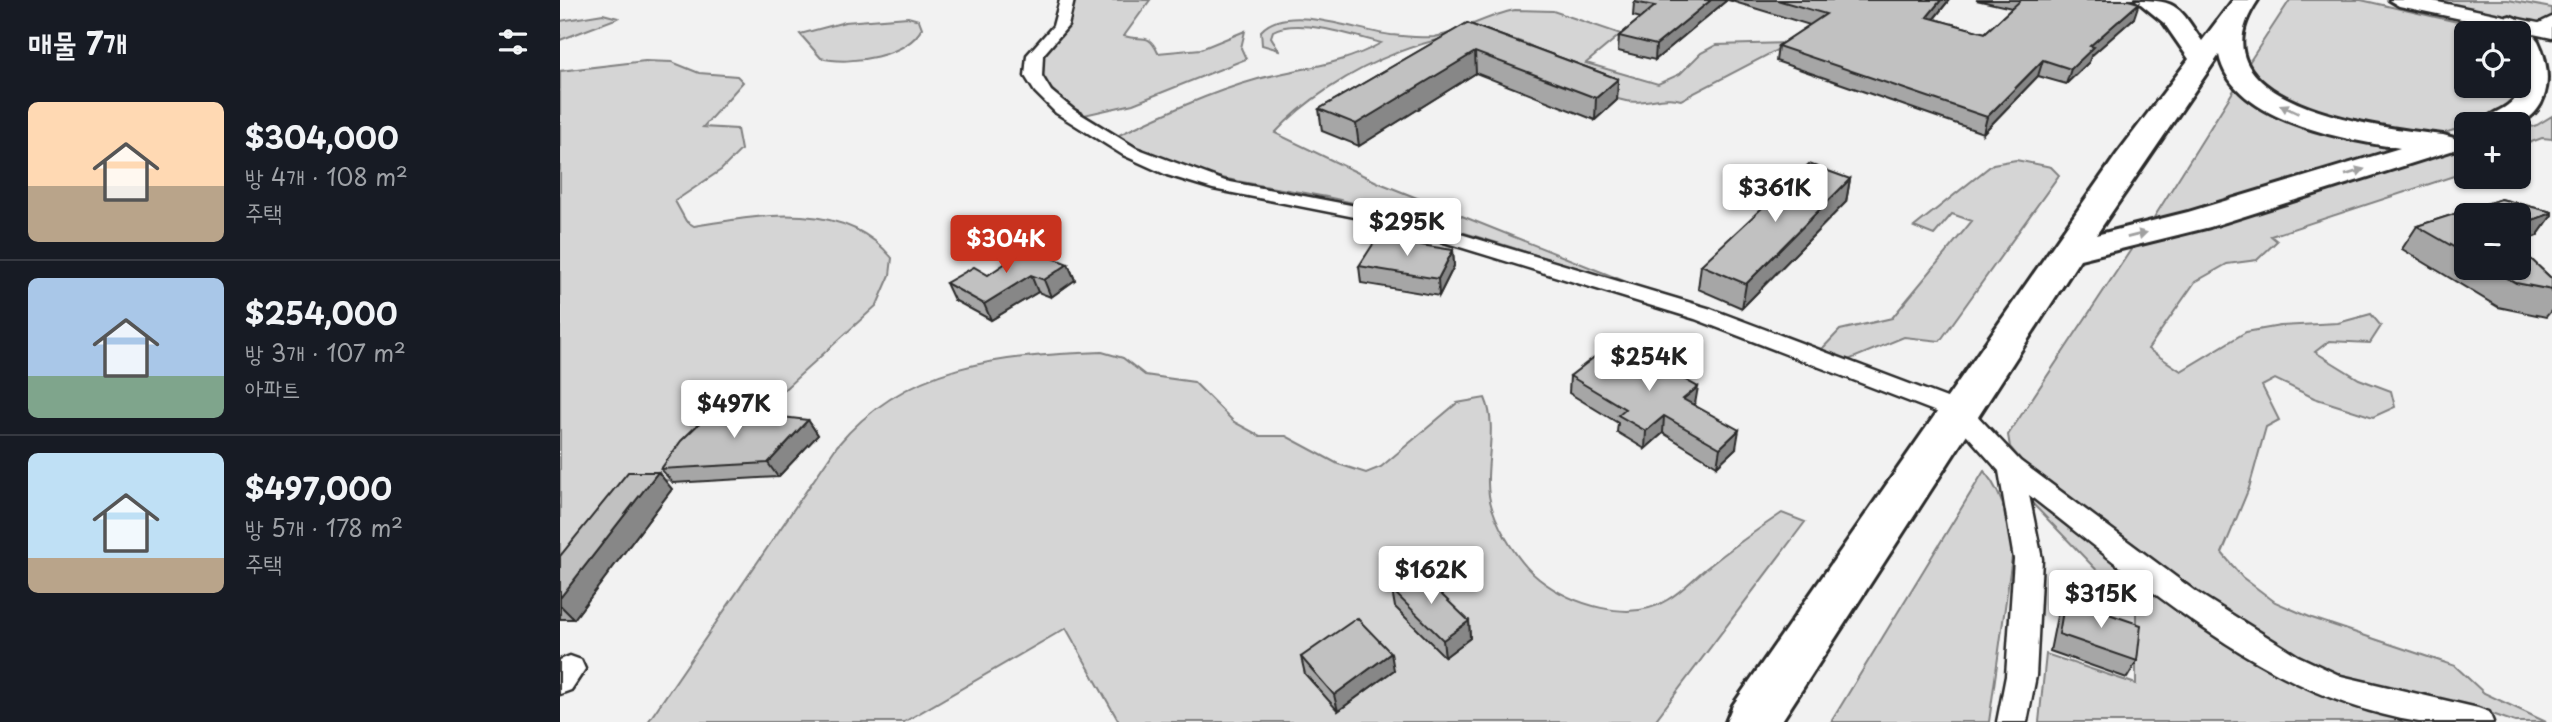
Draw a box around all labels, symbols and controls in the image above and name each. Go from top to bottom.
text: 매물 7개 [28,20,127,65]
map controls [2454,21,2531,280]
button: locate [2454,21,2531,98]
icon: filters [494,23,532,61]
one-way arrow [2279,103,2299,115]
button: + [2454,112,2531,189]
text: $304,000 [245,114,399,159]
icon: home [84,130,168,214]
text: 방 4개 · 108 m² [245,159,408,194]
pin: $361K [1726,164,1824,224]
one-way arrow [2345,167,2366,177]
text: $361K [1739,169,1811,204]
text: 주택 [245,194,282,229]
pin: $295K [1358,198,1456,258]
text: $295K [1369,203,1445,238]
button: − [2454,203,2531,280]
pin: $304K [957,216,1055,275]
text: $304K [967,220,1045,255]
one-way arrow [2126,229,2148,240]
text: $254,000 [245,290,398,335]
icon: home [84,306,168,390]
pin: $254K [1600,334,1698,393]
text: 방 3개 · 107 m² [245,335,406,370]
text: $254K [1611,338,1687,373]
text: 아파트 [245,370,301,405]
pin: $497K [685,380,783,440]
text: $497K [697,385,771,420]
text: $497,000 [245,465,392,510]
icon: home [84,481,168,565]
text: 방 5개 · 178 m² [245,510,403,545]
text: 주택 [245,545,282,580]
pin: $162K [1382,546,1480,606]
text: $162K [1395,551,1467,586]
pin: $315K [2052,570,2150,630]
text: $315K [2065,575,2137,610]

